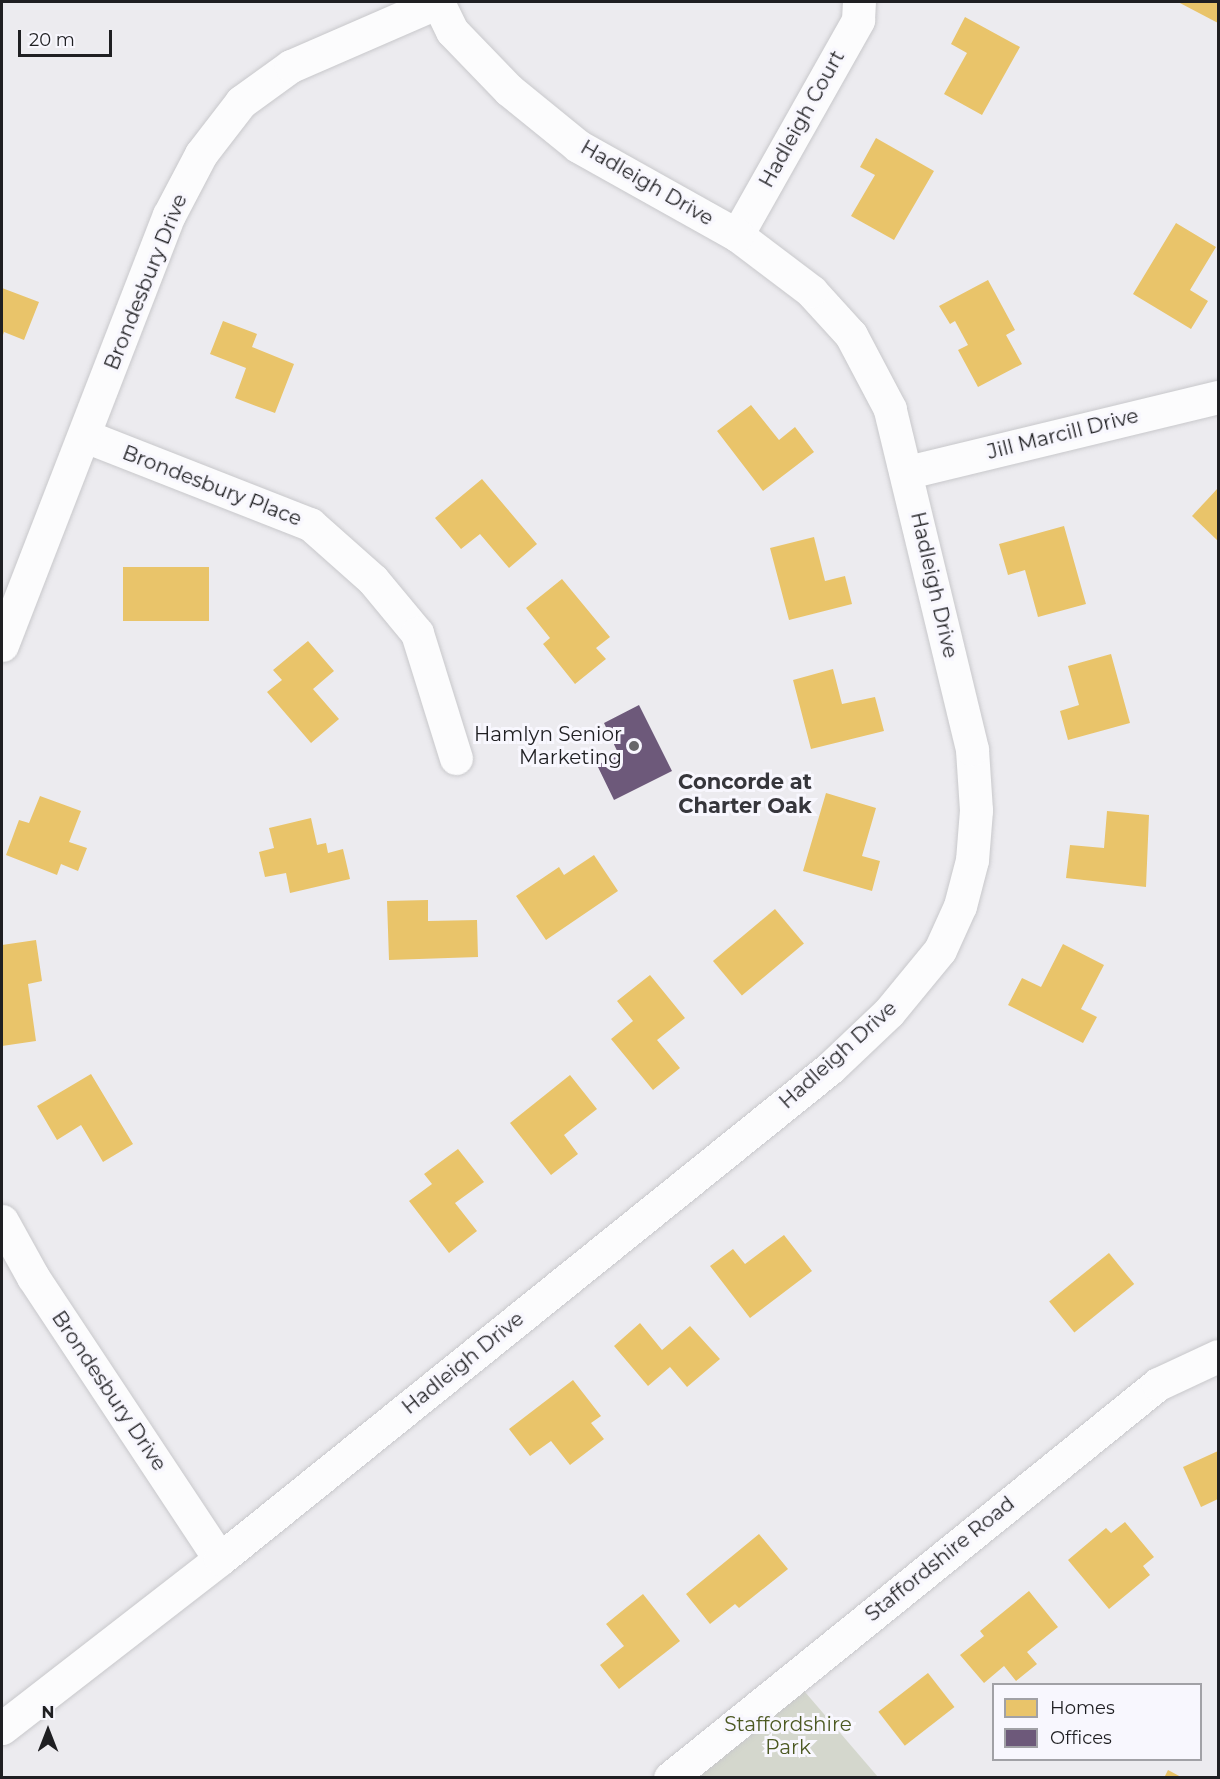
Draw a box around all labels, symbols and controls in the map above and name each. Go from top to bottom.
scale bar [21,18,116,56]
text: 20 m [29,29,75,51]
street label: Hadleigh Court [754,46,850,192]
street label: Hadleigh Drive [576,135,718,231]
street label: Brondesbury Drive [100,191,192,373]
street label: Jill Marcill Drive [985,404,1141,464]
street label: Brondesbury Place [119,441,305,531]
street label: Hadleigh Drive [906,510,962,660]
place label: Hamlyn Senior Marketing [474,722,622,769]
marker: Hamlyn Senior Marketing [627,739,641,753]
district label: Concorde at Charter Oak [678,769,812,819]
street label: Hadleigh Drive [774,996,902,1114]
street label: Brondesbury Drive [47,1307,171,1475]
street label: Hadleigh Drive [397,1307,529,1419]
street label: Staffordshire Road [861,1491,1019,1627]
legend [992,1683,1202,1761]
text: Homes [1050,1697,1115,1719]
north arrow [18,1701,78,1761]
text: N [42,1703,54,1722]
park label: Staffordshire Park [724,1712,852,1759]
text: Offices [1050,1727,1112,1749]

